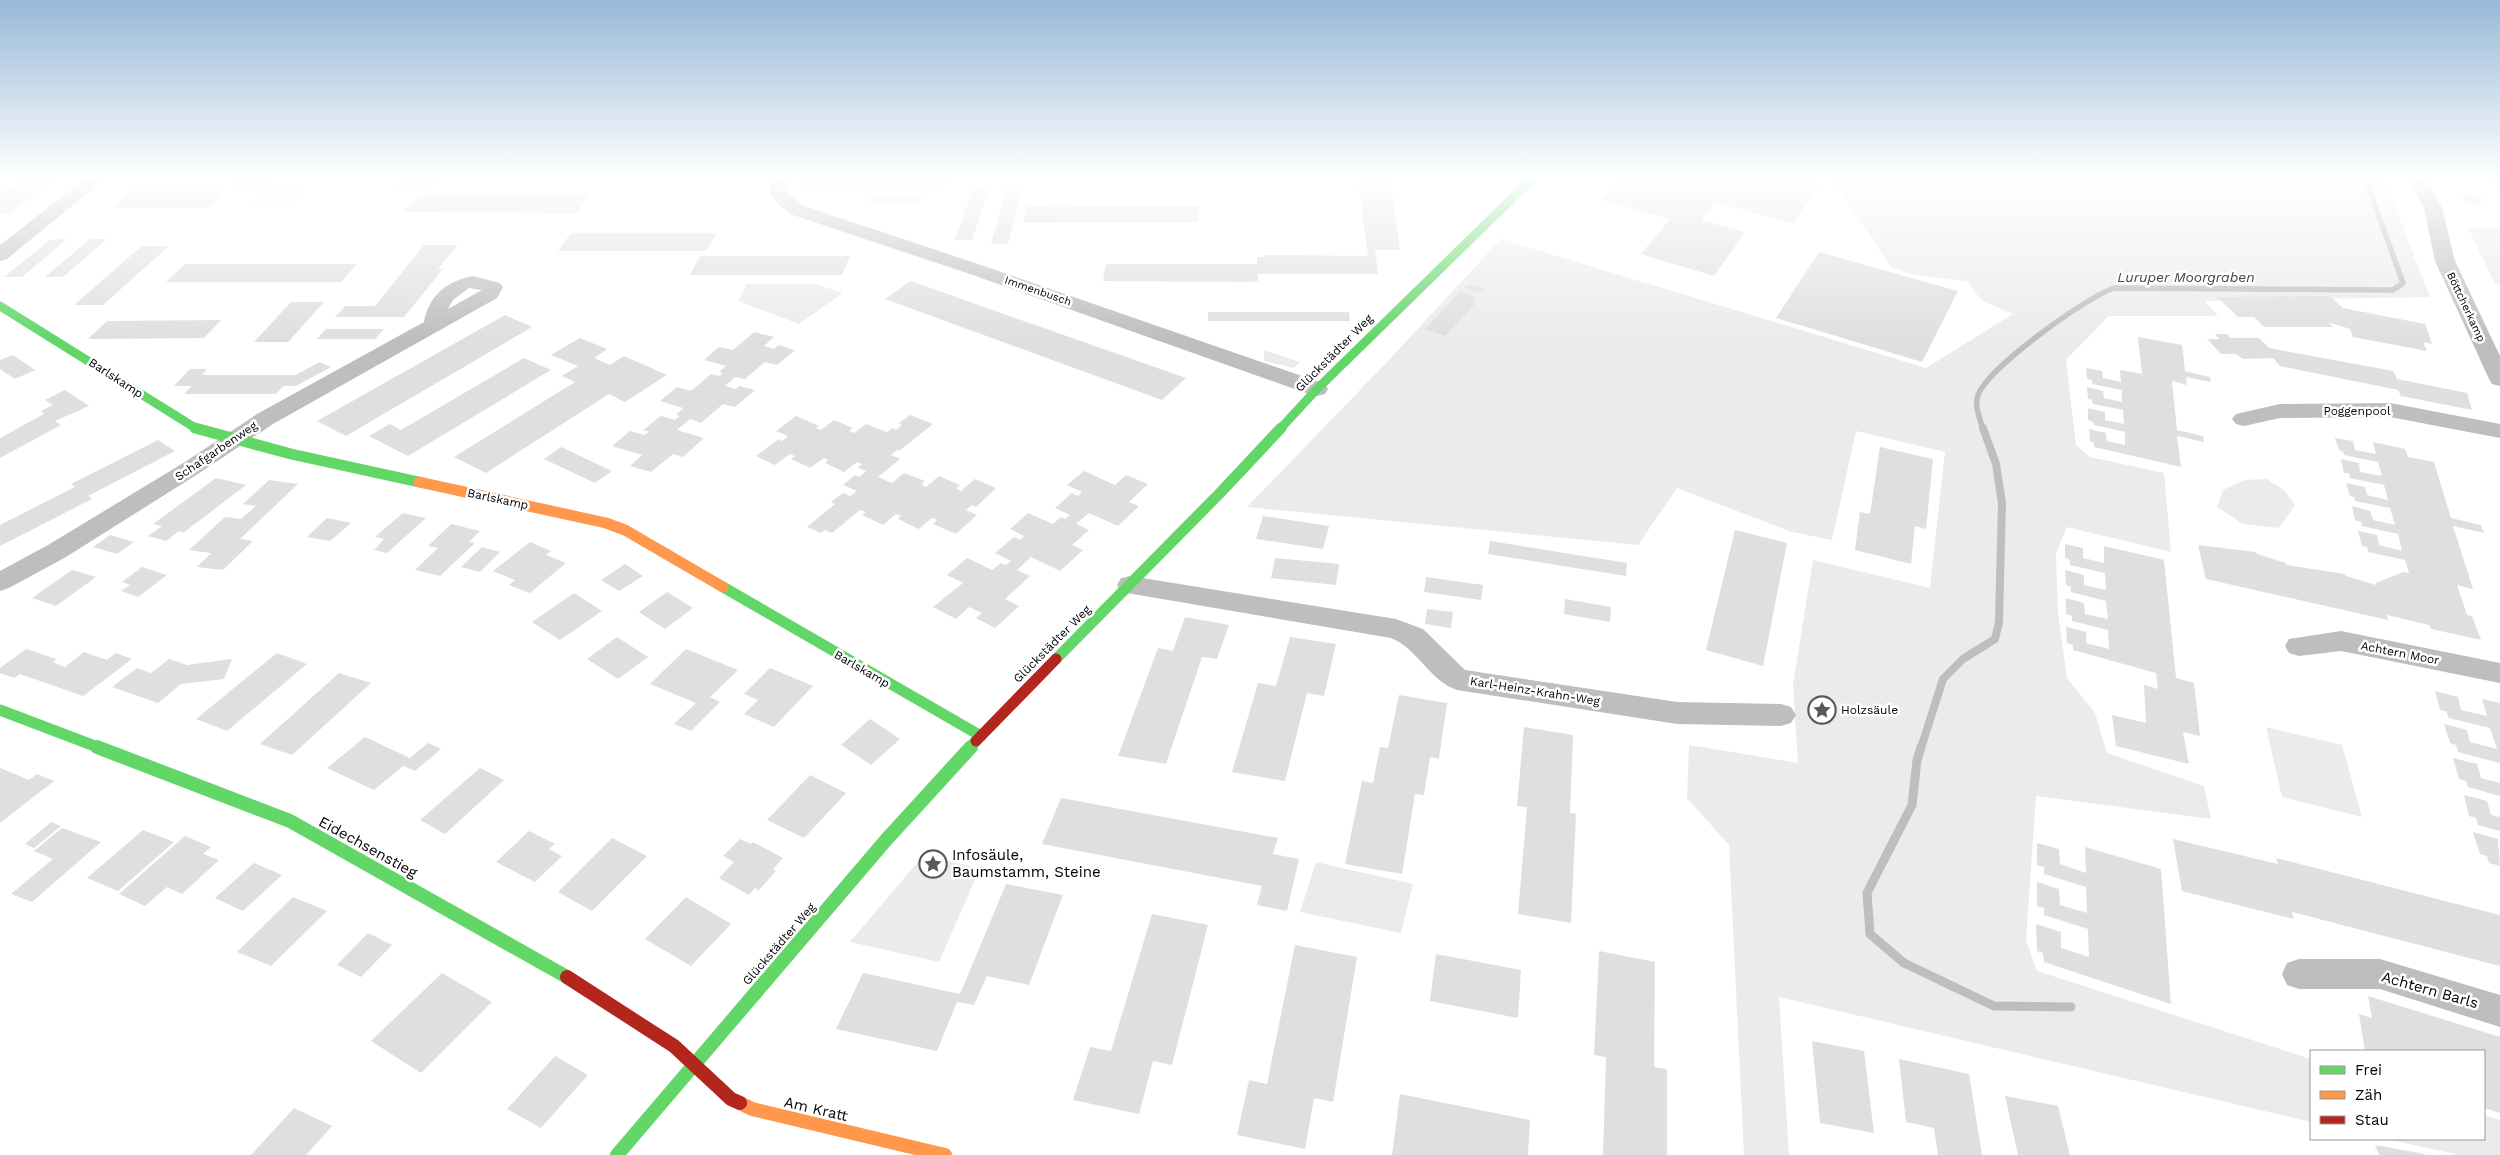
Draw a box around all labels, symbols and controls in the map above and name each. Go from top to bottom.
water label: Luruper Moorgraben [2117,269,2255,285]
street label: Böttcherkamp [2444,270,2488,344]
street label: Immenbusch [1003,273,1073,309]
street label: Glückstädter Weg [1292,311,1376,395]
street label: Barlskamp [86,355,146,401]
street label: Poggenpool [2323,404,2391,418]
street label: Schafgarbenweg [172,418,260,484]
street label: Barlskamp [466,486,530,512]
street label: Glückstädter Weg [1010,602,1094,686]
street label: Achtern Moor [2360,639,2441,667]
street label: Barlskamp [832,647,892,691]
street label: Karl-Heinz-Krahn-Weg [1469,674,1602,708]
place icon: Holzsäule [1807,695,1837,725]
place label: Holzsäule [1841,703,1898,717]
street label: Eidechsenstieg [316,812,420,882]
place label: Infosäule, Baumstamm, Steine [952,846,1101,881]
place icon: Infosäule, Baumstamm, Steine [918,849,948,879]
street label: Glückstädter Weg [740,900,819,988]
street label: Achtern Barls [2380,968,2480,1012]
legend [2310,1050,2485,1140]
text: Frei [2355,1061,2382,1079]
text: Zäh [2355,1086,2382,1104]
street label: Am Kratt [782,1093,850,1125]
text: Stau [2355,1111,2389,1129]

